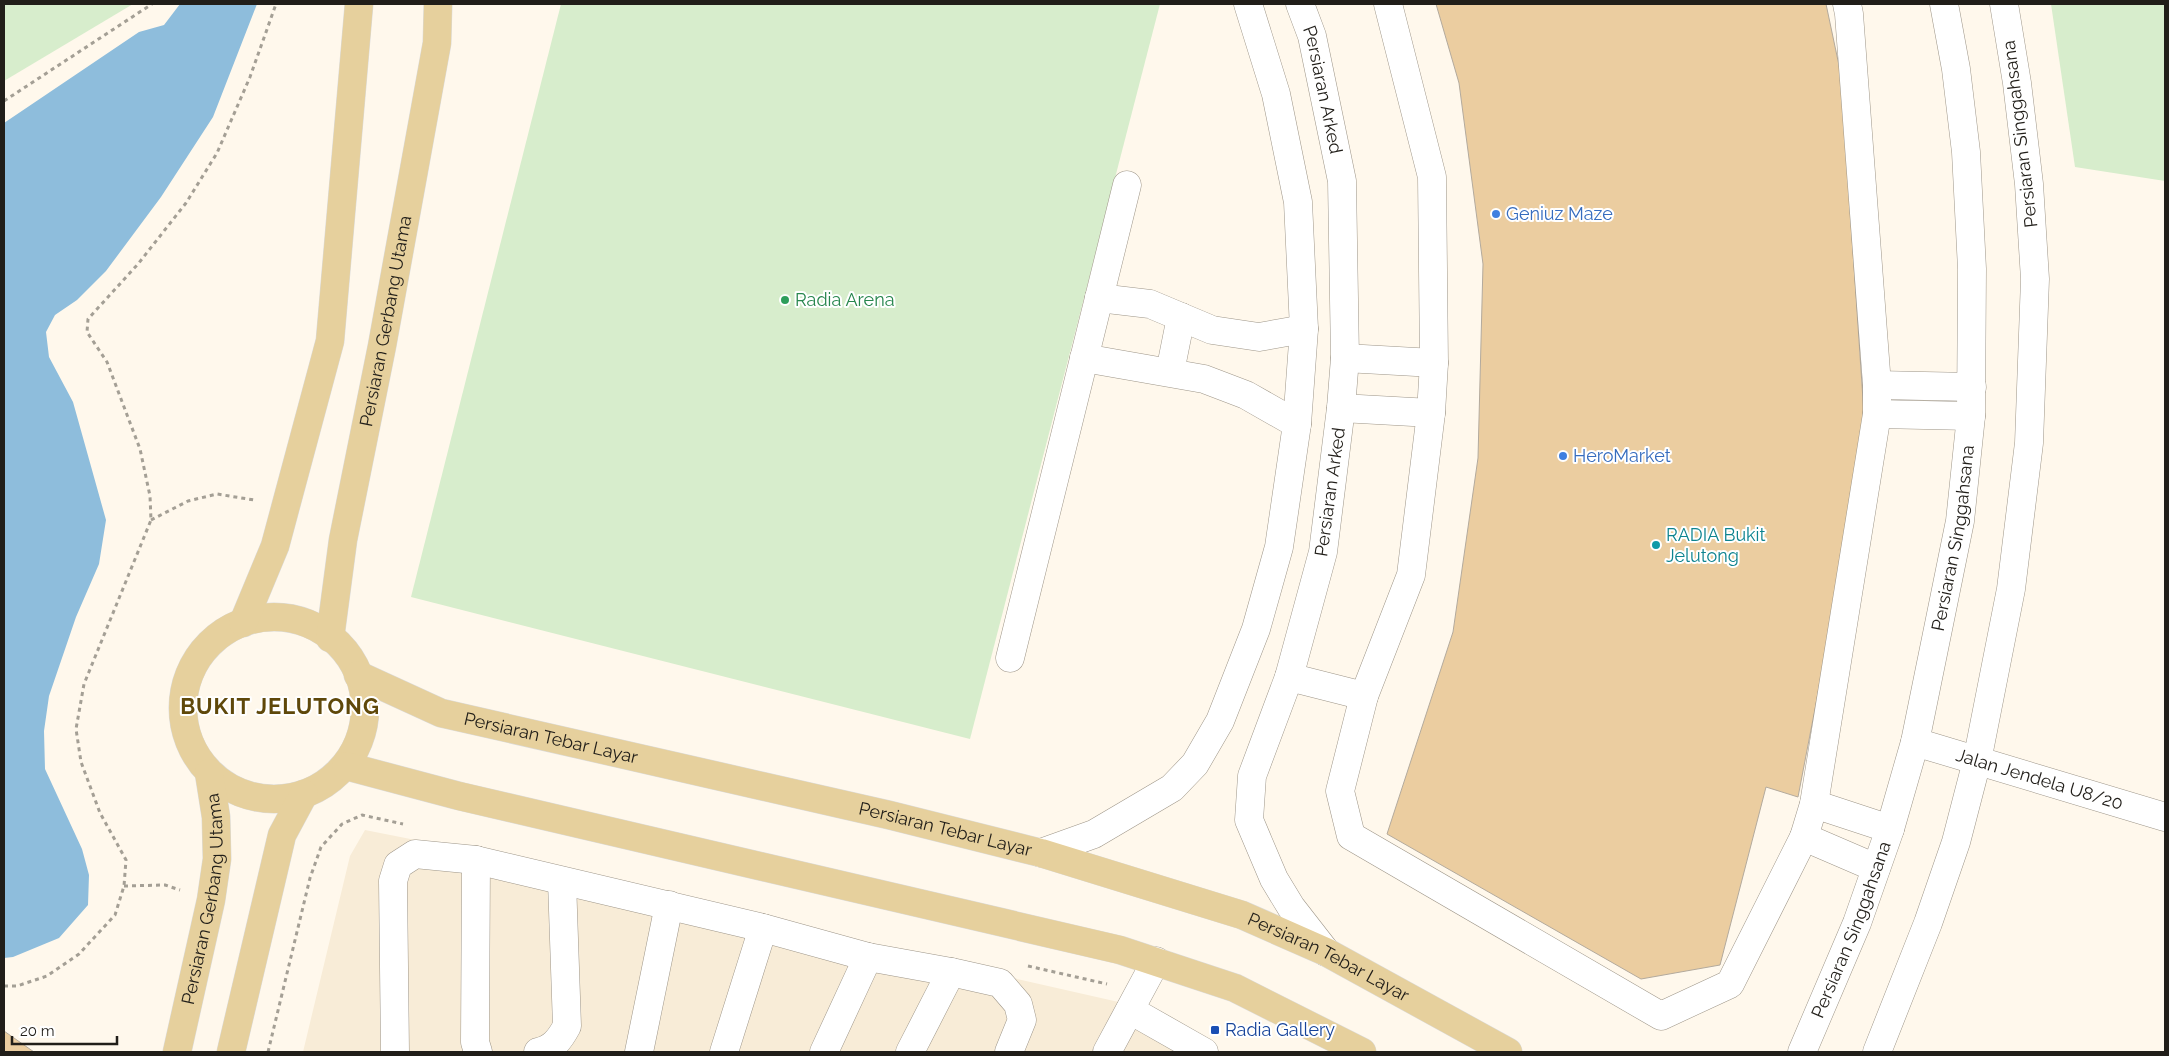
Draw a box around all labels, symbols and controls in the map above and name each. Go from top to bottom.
street label: Persiaran Arked [1299,22,1347,156]
street label: Persiaran Singgahsana [1998,39,2041,229]
place label: Geniuz Maze [1506,203,1613,224]
marker: Geniuz Maze [1490,208,1502,220]
street label: Persiaran Gerbang Utama [355,214,415,428]
place label: Radia Arena [795,289,894,310]
marker: Radia Arena [779,294,791,306]
street label: Persiaran Arked [1310,426,1349,558]
street label: Persiaran Singgahsana [1927,444,1978,633]
place label: HeroMarket [1573,445,1671,466]
marker: HeroMarket [1557,450,1569,462]
place label: RADIA Bukit Jelutong [1666,524,1766,566]
marker: RADIA Bukit Jelutong [1650,539,1662,551]
district label: BUKIT JELUTONG [180,693,380,719]
street label: Persiaran Tebar Layar [462,708,641,768]
street label: Jalan Jendela U8/20 [1954,744,2126,814]
street label: Persiaran Gerbang Utama [177,792,227,1006]
street label: Persiaran Tebar Layar [857,797,1035,861]
street label: Persiaran Singgahsana [1807,838,1895,1021]
street label: Persiaran Tebar Layar [1245,908,1414,1006]
scale bar [12,1014,118,1046]
place label: Radia Gallery [1225,1019,1335,1040]
text: 20 m [20,1022,55,1040]
marker: Radia Gallery [1209,1024,1221,1036]

